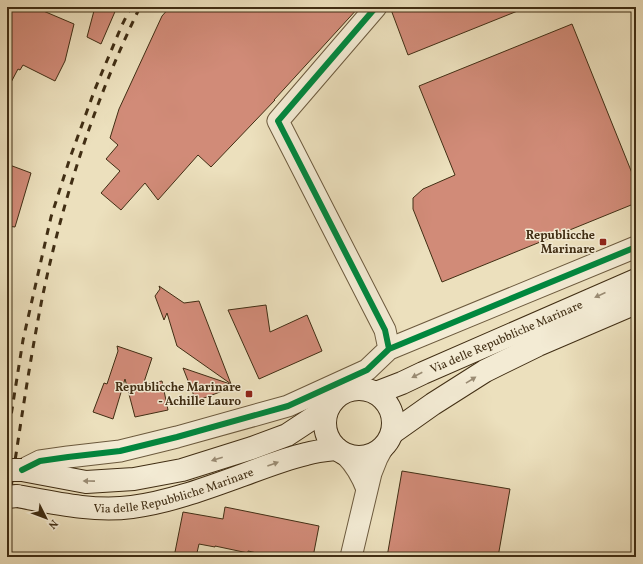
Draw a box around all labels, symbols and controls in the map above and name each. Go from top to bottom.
place label: Republicche Marinare [526,228,595,258]
marker: Republicche Marinare [598,237,608,247]
one-way arrow [595,292,606,298]
street label: Via delle Repubbliche Marinare [428,297,586,378]
one-way arrow [411,372,423,379]
one-way arrow [466,376,476,384]
place label: Republicche Marinare - Achille Lauro [115,380,241,410]
marker: Republicche Marinare - Achille Lauro [244,389,254,399]
one-way arrow [210,456,222,462]
one-way arrow [267,460,279,466]
street label: Via delle Repubbliche Marinare [93,465,256,517]
one-way arrow [82,478,95,484]
north arrow [26,498,66,538]
text: N [44,516,61,532]

